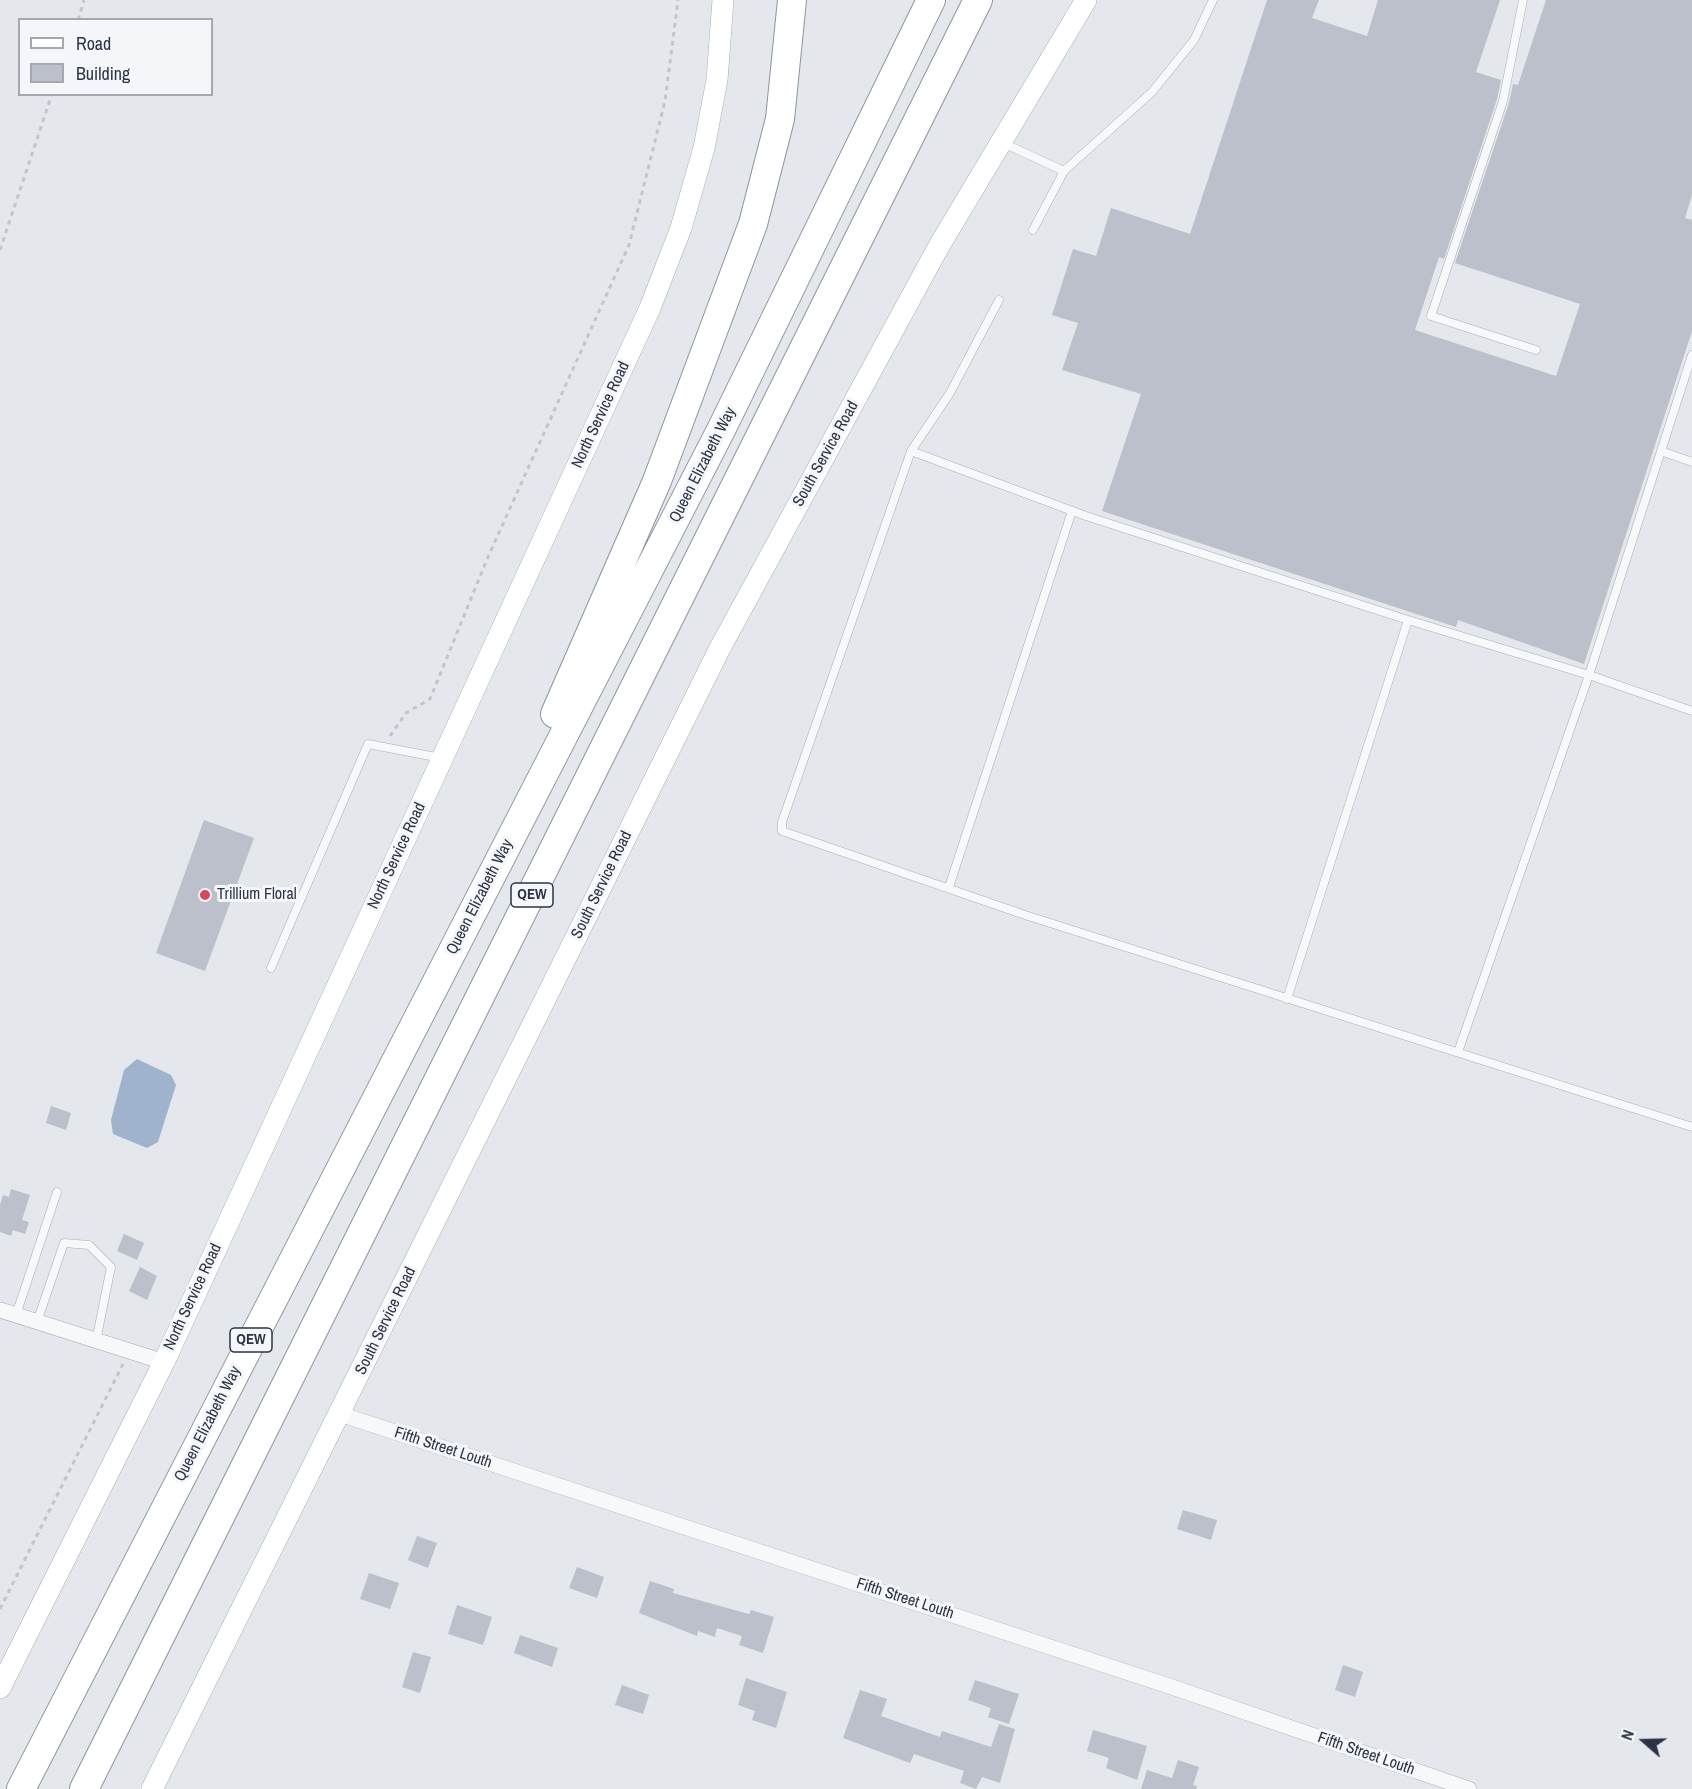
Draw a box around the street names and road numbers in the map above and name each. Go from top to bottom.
street label: North Service Road [568,359,634,471]
street label: South Service Road [789,398,863,510]
street label: Queen Elizabeth Way [666,404,740,526]
street label: North Service Road [364,800,430,912]
street label: South Service Road [568,828,636,942]
street label: Queen Elizabeth Way [443,836,517,958]
road number: QEW [511,883,553,907]
street label: North Service Road [160,1241,226,1353]
street label: South Service Road [352,1264,420,1378]
road number: QEW [230,1328,272,1352]
street label: Queen Elizabeth Way [171,1363,245,1485]
street label: Fifth Street Louth [392,1423,494,1473]
street label: Fifth Street Louth [854,1574,956,1624]
street label: Fifth Street Louth [1315,1728,1417,1780]

